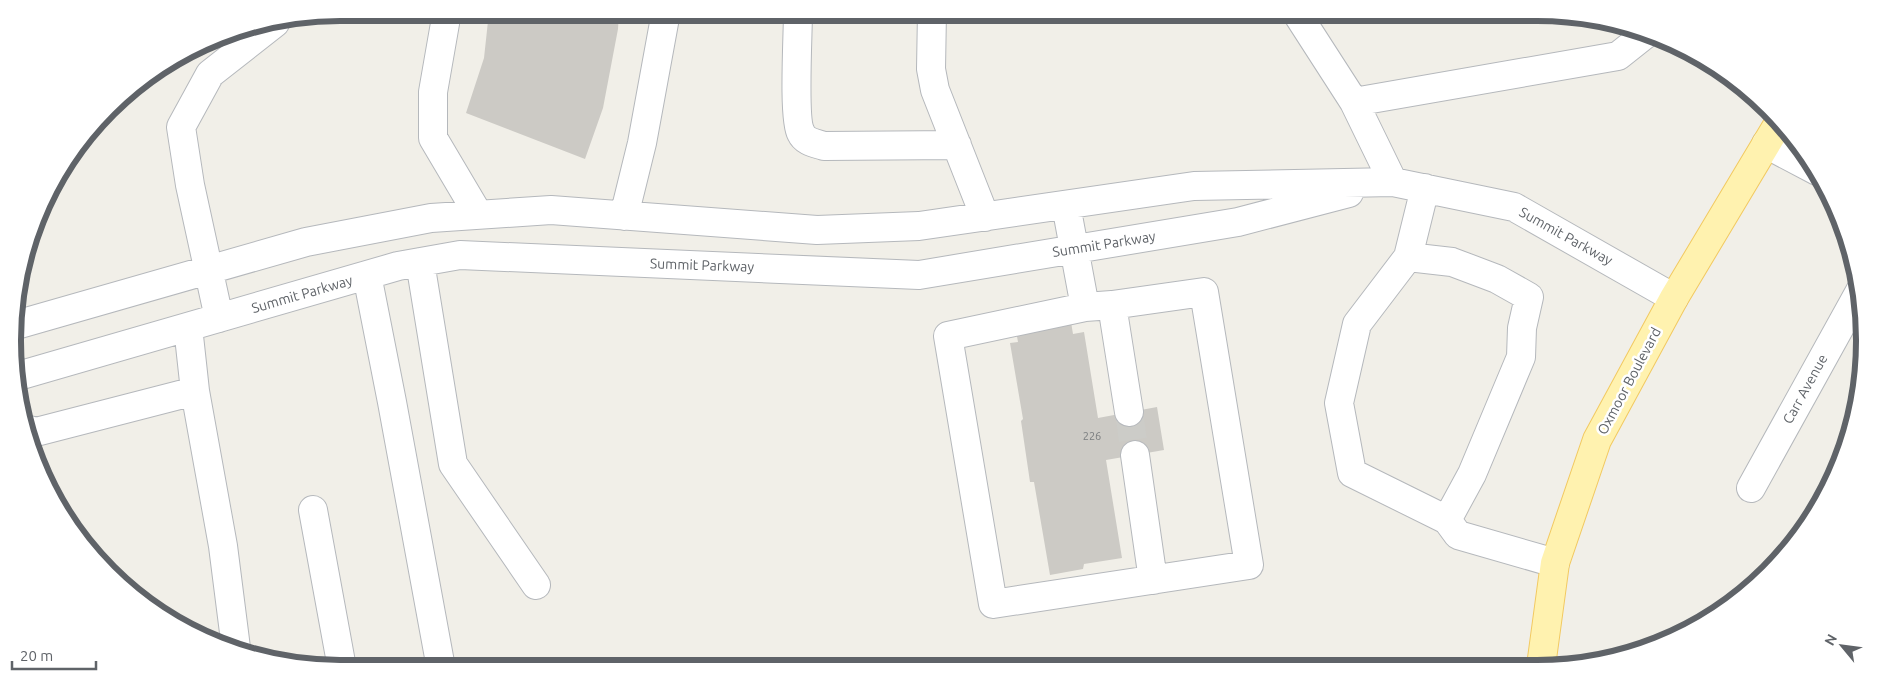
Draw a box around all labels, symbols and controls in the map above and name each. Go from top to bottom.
street label: Summit Parkway [1517,204,1616,268]
street label: Summit Parkway [1051,228,1157,260]
street label: Summit Parkway [650,255,755,275]
street label: Summit Parkway [250,272,355,316]
street label: Oxmoor Boulevard [1594,325,1664,437]
street label: Carr Avenue [1779,352,1831,426]
house number: 226 [1083,430,1101,442]
north arrow [1817,621,1867,671]
text: N [1821,631,1840,648]
scale bar [12,638,96,670]
text: 20 m [20,647,53,664]

